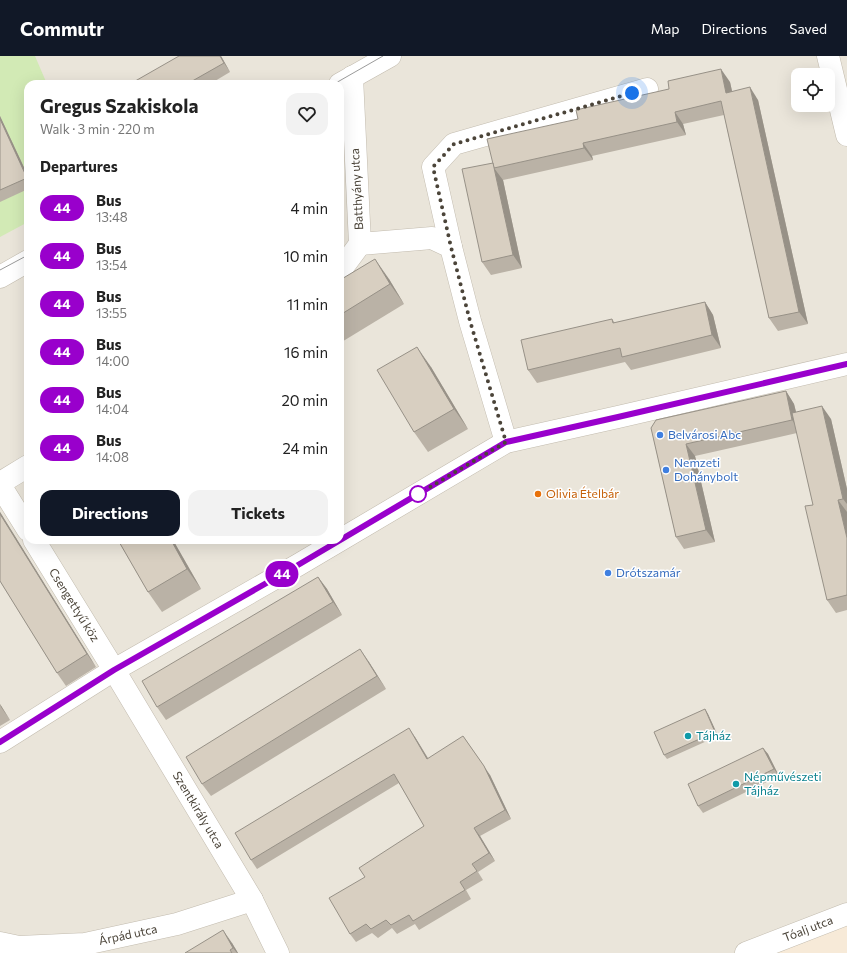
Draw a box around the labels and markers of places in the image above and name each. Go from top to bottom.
place label: Belvárosi Abc [668,427,741,441]
marker: Belvárosi Abc [655,430,665,440]
place label: Nemzeti Dohánybolt [674,455,738,483]
marker: Nemzeti Dohánybolt [661,465,671,475]
unlabelled marker [409,485,427,503]
place label: Olivia Ételbár [546,486,619,500]
marker: Olivia Ételbár [533,489,543,499]
place label: Drótszamár [616,565,681,579]
marker: Drótszamár [603,568,613,578]
place label: Tájház [696,728,731,742]
marker: Tájház [683,731,693,741]
place label: Népművészeti Tájház [744,769,822,797]
marker: Népművészeti Tájház [731,779,741,789]

